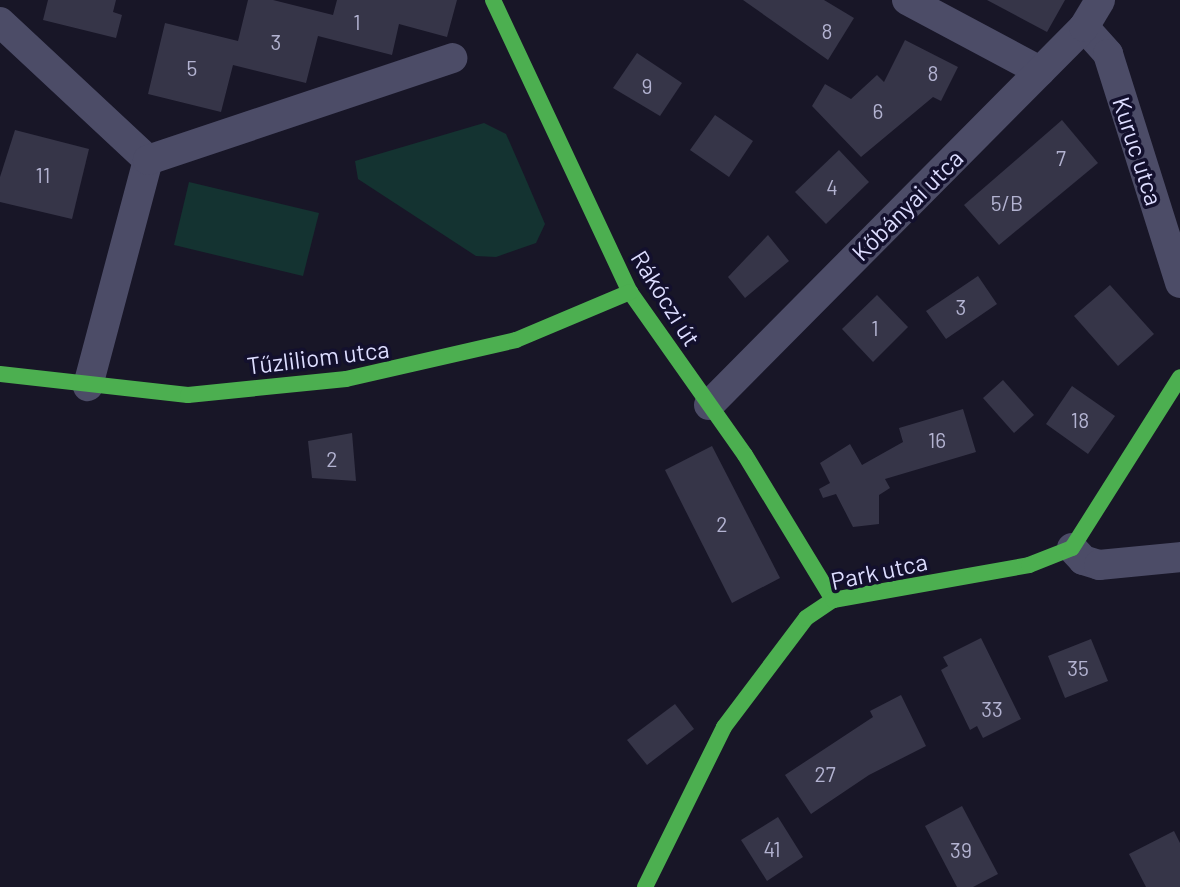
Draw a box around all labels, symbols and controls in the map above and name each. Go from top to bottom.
house number: 1 [353,9,361,35]
house number: 8 [822,18,832,44]
house number: 3 [271,29,281,55]
house number: 5 [187,55,197,81]
house number: 8 [928,60,938,86]
house number: 9 [642,73,652,99]
street label: Kuruc utca [1107,93,1169,209]
house number: 6 [873,98,883,124]
street label: Kőbányai utca [845,143,969,267]
house number: 7 [1056,145,1066,171]
house number: 11 [36,162,50,188]
house number: 4 [826,174,838,200]
house number: 5/B [991,190,1023,216]
street label: Rákóczi út [625,245,707,351]
house number: 3 [956,294,966,320]
house number: 1 [871,315,879,341]
street label: Tűzliliom utca [245,334,391,380]
house number: 18 [1071,407,1089,433]
house number: 16 [928,427,946,453]
house number: 2 [326,446,338,472]
house number: 2 [716,511,728,537]
street label: Park utca [828,547,930,595]
house number: 35 [1067,655,1089,681]
house number: 33 [981,696,1003,722]
house number: 27 [814,761,836,787]
house number: 41 [764,836,780,862]
house number: 39 [950,837,972,863]

